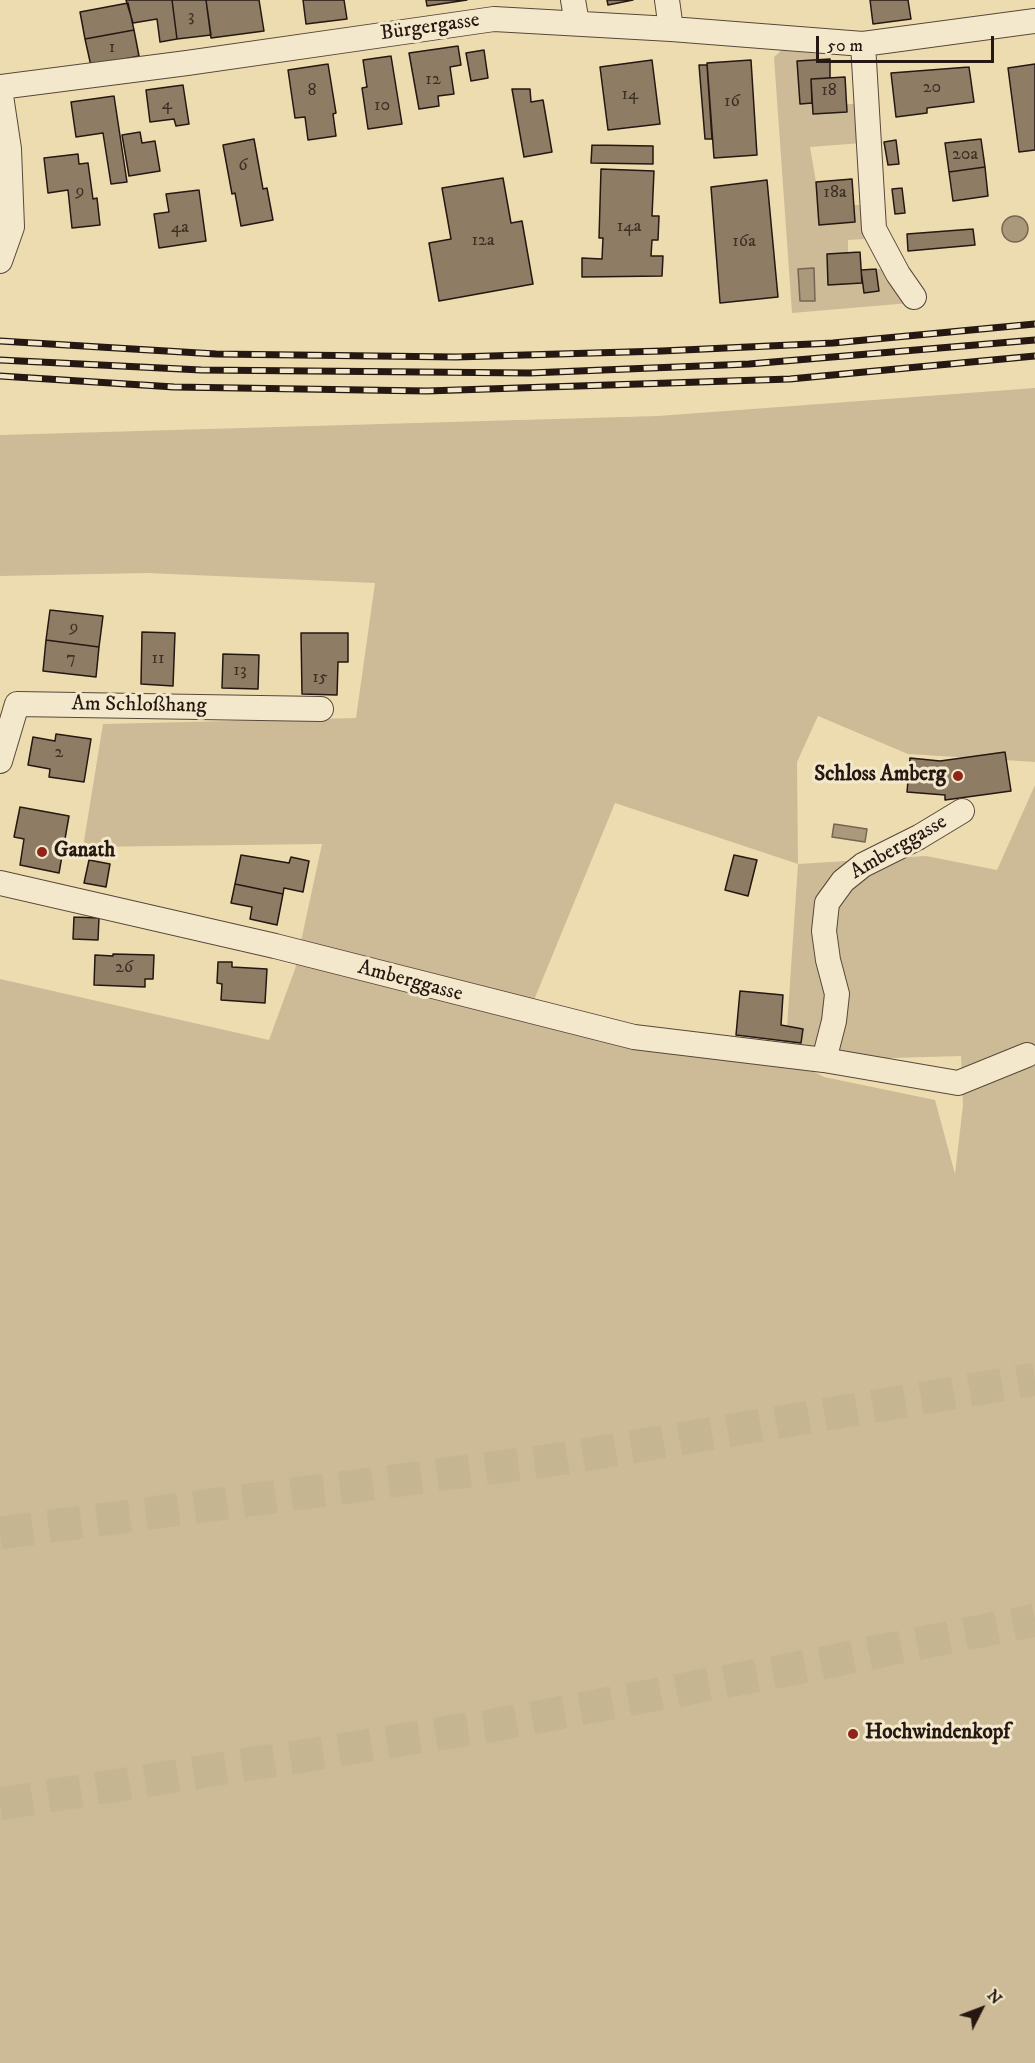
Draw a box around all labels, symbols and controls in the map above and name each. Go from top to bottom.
house number: 3 [188,6,194,28]
street label: Bürgergasse [379,9,481,47]
scale bar [819,24,998,62]
text: 50 m [827,35,863,57]
house number: 1 [109,37,115,59]
house number: 12 [425,69,441,91]
house number: 20 [923,77,941,99]
house number: 8 [307,80,317,102]
house number: 18 [821,80,837,102]
house number: 14 [622,84,638,106]
house number: 16 [724,91,740,113]
house number: 4 [162,94,172,116]
house number: 10 [374,95,390,117]
house number: 20a [952,144,978,166]
house number: 6 [238,155,248,177]
house number: 9 [76,181,84,203]
house number: 18a [823,182,847,204]
house number: 14a [617,216,641,238]
house number: 4a [171,217,189,239]
house number: 12a [471,230,495,252]
house number: 16a [732,231,756,253]
house number: 9 [70,617,78,639]
house number: 7 [66,648,76,670]
house number: 11 [151,648,165,670]
house number: 13 [233,660,247,682]
house number: 15 [312,667,328,689]
street label: Am Schloßhang [71,692,207,720]
house number: 2 [55,742,63,764]
place label: Schloss Amberg [814,763,946,789]
marker: Schloss Amberg [951,769,965,783]
street label: Amberggasse [846,810,952,886]
place label: Ganath [54,839,115,865]
marker: Ganath [35,845,49,859]
street label: Amberggasse [355,956,465,1008]
house number: 26 [115,957,133,979]
place label: Hochwindenkopf [865,1721,1010,1747]
marker: Hochwindenkopf [846,1727,860,1741]
north arrow [951,1979,1011,2039]
text: N [983,1985,1006,2009]

